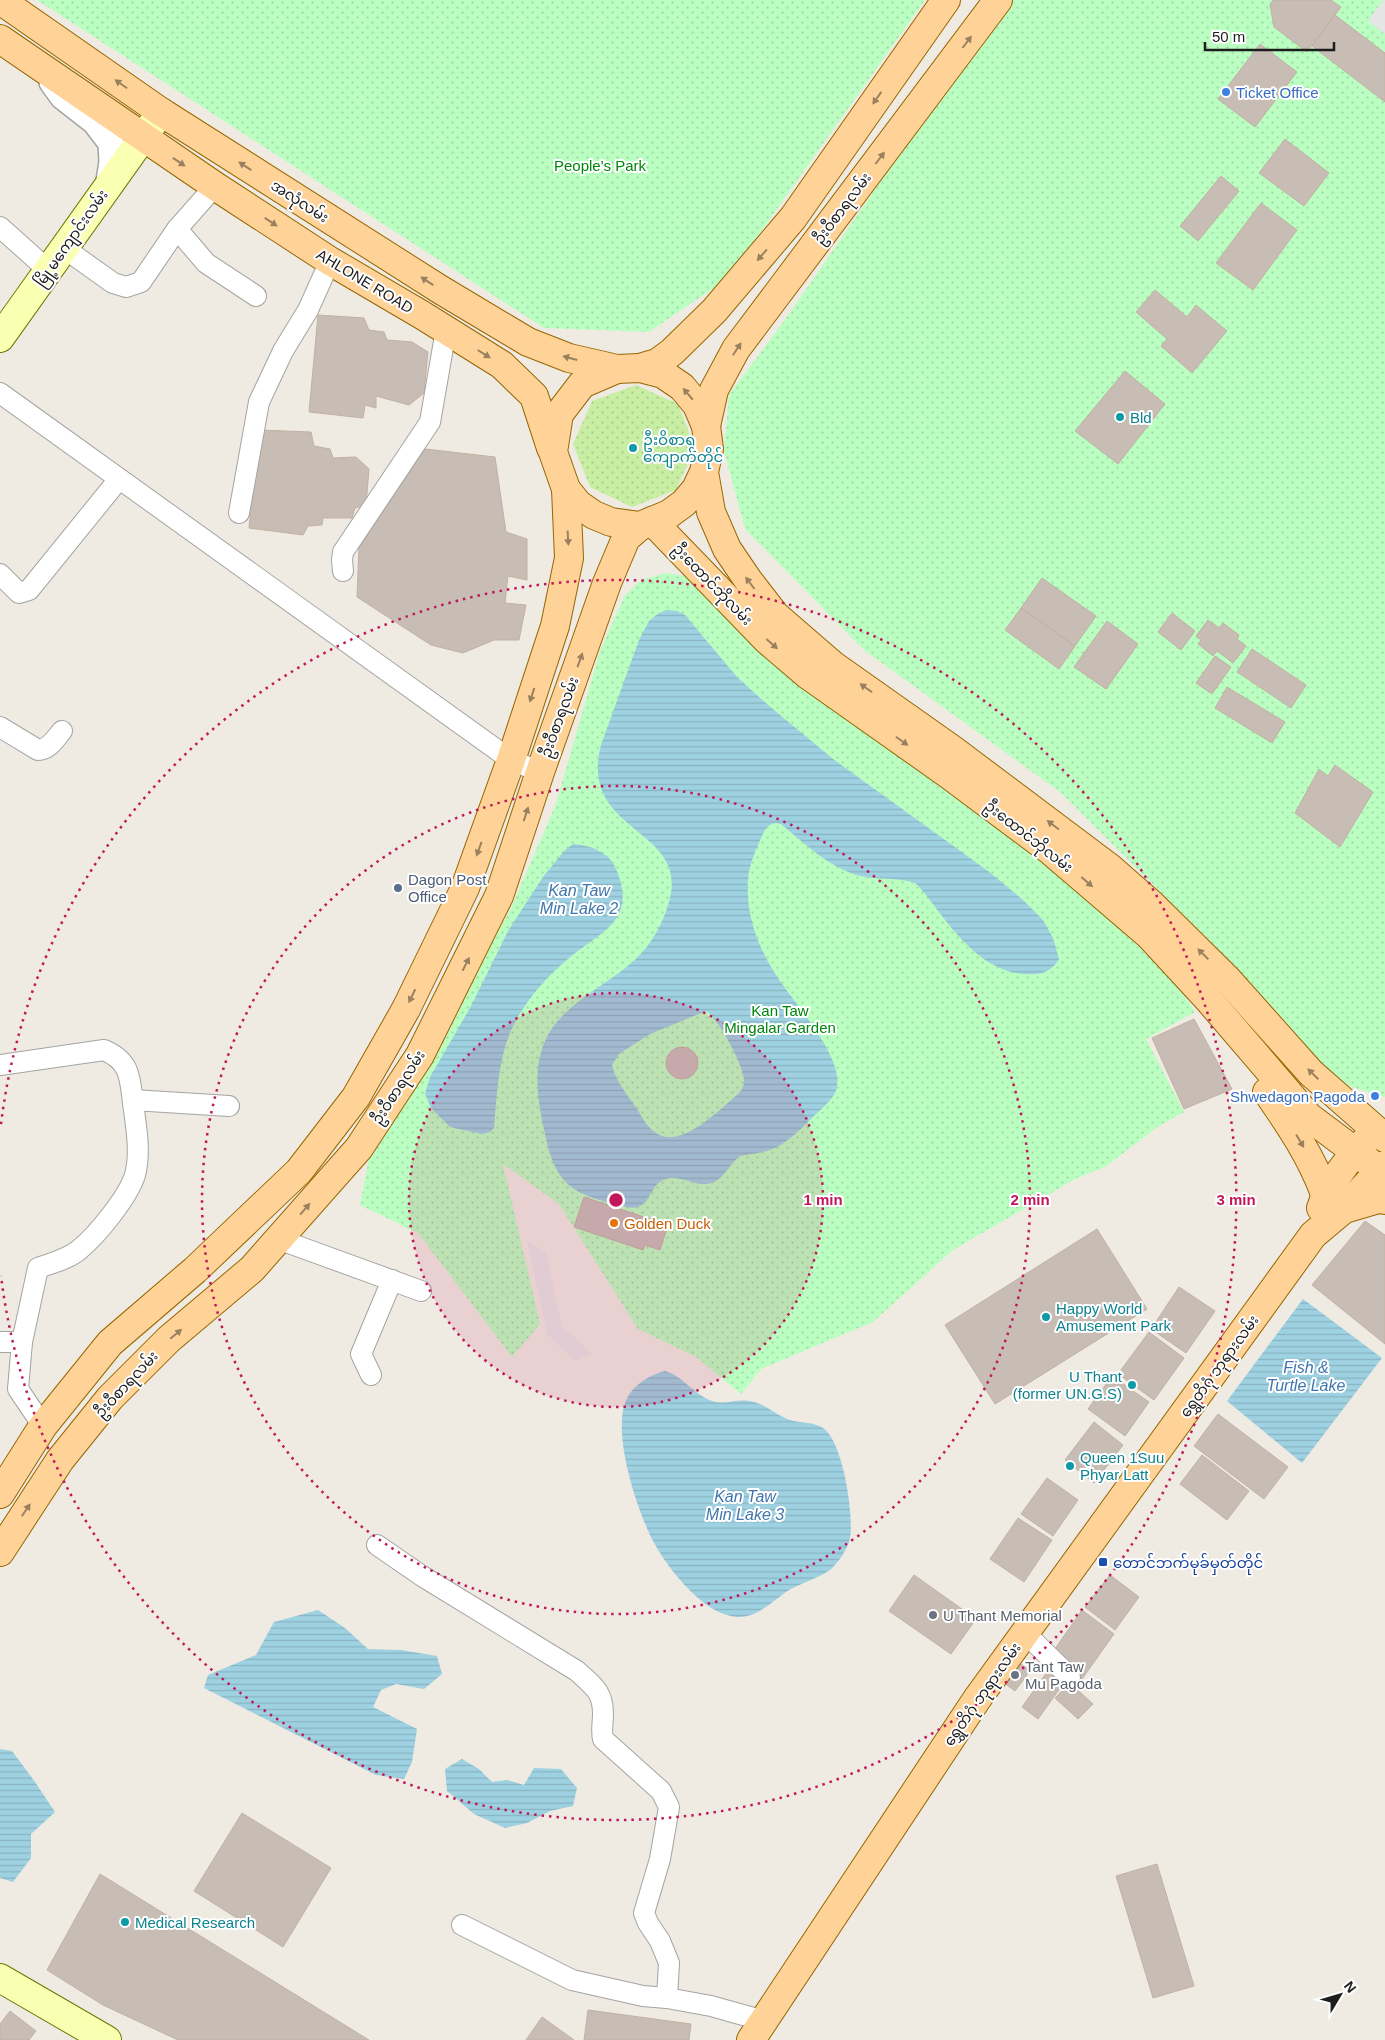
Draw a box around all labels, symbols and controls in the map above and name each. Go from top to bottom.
scale bar [1205,20,1334,52]
text: 50 m [1212,28,1245,45]
one-way arrow [962,35,972,49]
one-way arrow [114,79,128,89]
place label: Ticket Office [1236,84,1319,101]
marker: Ticket Office [1220,86,1232,98]
one-way arrow [872,92,882,105]
one-way arrow [874,152,885,165]
one-way arrow [172,157,186,167]
park label: People's Park [554,157,647,174]
one-way arrow [239,161,252,170]
street label: ဦးဝီစာရလမ်း [809,168,877,249]
street label: အလုံလမ်း [266,175,332,229]
street label: မြို့မကျောင်းလမ်း [30,186,114,292]
one-way arrow [264,218,278,227]
street label: AHLONE ROAD [314,246,416,316]
one-way arrow [756,248,767,261]
one-way arrow [420,277,433,286]
one-way arrow [732,343,741,356]
one-way arrow [477,349,490,358]
one-way arrow [562,353,577,361]
one-way arrow [683,388,694,401]
place label: Bld [1130,409,1152,426]
marker: Bld [1114,411,1126,423]
place label: ဦးဝိစာရ ကျောက်တိုင် [643,430,723,469]
marker: ဦးဝိစာရ ကျောက်တိုင် [627,442,639,454]
one-way arrow [565,530,573,546]
street label: ဦးထောင်ဘိုလမ်း [667,539,757,631]
one-way arrow [745,577,756,590]
one-way arrow [765,638,777,650]
one-way arrow [576,652,584,667]
street label: ဦးဝီစာရလမ်း [536,674,585,761]
one-way arrow [859,683,873,693]
one-way arrow [528,688,536,703]
one-way arrow [895,736,908,746]
street label: ဦးထောင်ဘိုလမ်း [979,796,1077,879]
one-way arrow [523,806,530,821]
one-way arrow [1047,821,1060,831]
one-way arrow [475,841,482,856]
place label: Dagon Post Office [408,871,487,905]
one-way arrow [1080,876,1093,887]
marker: Dagon Post Office [392,882,404,894]
water label: Kan Taw Min Lake 2 [540,882,618,917]
one-way arrow [1197,949,1209,961]
one-way arrow [462,957,470,971]
one-way arrow [408,989,416,1004]
park label: Kan Taw Mingalar Garden [724,1002,836,1036]
street label: ဦးဝီစာရလမ်း [367,1046,432,1129]
one-way arrow [1307,1068,1319,1080]
place label: Shwedagon Pagoda [1230,1088,1366,1105]
marker: Shwedagon Pagoda [1369,1090,1381,1102]
one-way arrow [1296,1135,1305,1148]
centre of rings [607,1191,625,1209]
text: 1 min [803,1191,843,1208]
text: 2 min [1010,1191,1050,1208]
text: 3 min [1216,1191,1256,1208]
one-way arrow [299,1203,310,1215]
place label: Golden Duck [624,1215,711,1232]
marker: Golden Duck [608,1217,620,1229]
place label: Happy World Amusement Park [1056,1300,1172,1334]
marker: Happy World Amusement Park [1040,1311,1052,1323]
street label: ရွှေတိဂုံ ဘုရားလမ်း [1175,1311,1265,1423]
one-way arrow [169,1328,182,1339]
street label: ဦးဝီစာရလမ်း [90,1347,164,1424]
water label: Fish & Turtle Lake [1267,1359,1346,1394]
place label: U Thant (former UN.G.S) [1013,1368,1123,1402]
marker: U Thant (former UN.G.S) [1126,1379,1138,1391]
place label: Queen 1Suu Phyar Latt [1080,1449,1164,1483]
marker: Queen 1Suu Phyar Latt [1064,1460,1076,1472]
water label: Kan Taw Min Lake 3 [706,1488,784,1523]
one-way arrow [21,1503,30,1517]
place label: တောင်ဘက်မုခ်မှတ်တိုင် [1113,1553,1263,1575]
marker: တောင်ဘက်မုခ်မှတ်တိုင် [1097,1556,1109,1568]
place label: U Thant Memorial [943,1607,1062,1624]
marker: U Thant Memorial [927,1609,939,1621]
street label: ရွှေတိဂုံ ဘုရားလမ်း [939,1639,1027,1751]
place label: Tant Taw Mu Pagoda [1025,1658,1102,1692]
marker: Tant Taw Mu Pagoda [1009,1669,1021,1681]
place label: Medical Research [135,1914,255,1931]
marker: Medical Research [119,1916,131,1928]
north arrow [1315,1970,1365,2020]
text: N [1341,1978,1360,1996]

